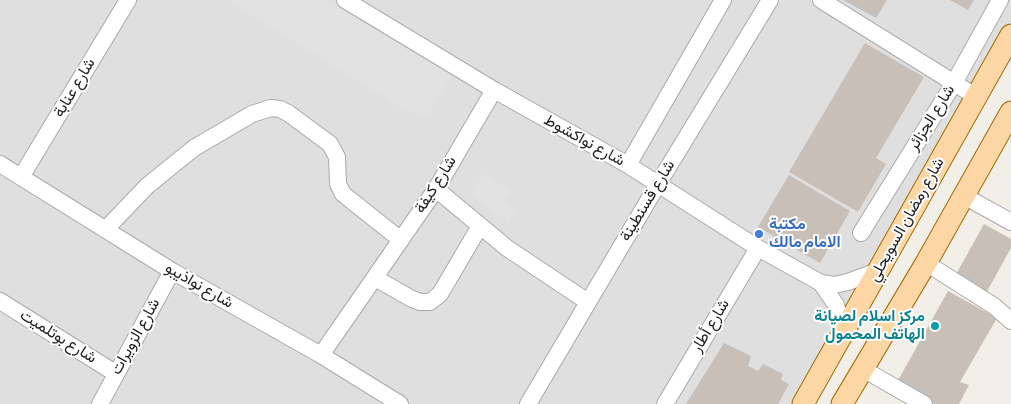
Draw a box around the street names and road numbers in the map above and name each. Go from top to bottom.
street label: شارع عنابة [50,55,100,121]
street label: شارع الجزائر [904,82,960,154]
street label: شارع نواكشوط [540,111,628,171]
street label: شارع كيفة [411,153,461,217]
street label: شارع رمضان السويحلي [865,155,949,285]
street label: شارع قسنطينة [616,157,680,245]
street label: شارع نواذيبو [162,259,236,313]
street label: شارع الزويرات [107,295,165,379]
street label: شارع أطار [688,296,734,356]
street label: شارع بوتلميت [16,306,100,368]

